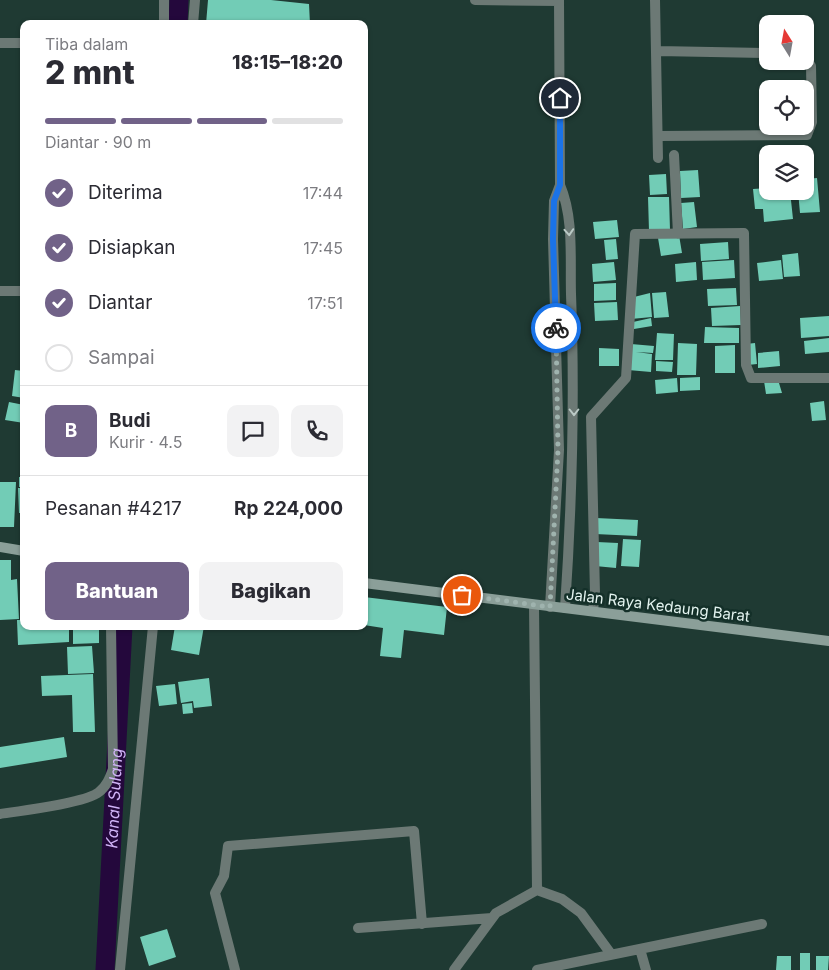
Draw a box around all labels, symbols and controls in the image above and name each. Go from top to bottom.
north arrow [759,15,814,70]
map controls [759,15,814,200]
text: Tiba dalam [45,34,128,54]
text: 18:15–18:20 [232,51,343,74]
text: 2 mnt [45,53,135,92]
pin [539,77,581,119]
button: locate [759,80,814,135]
icon: home [546,84,574,112]
text: Diantar · 90 m [45,132,151,152]
button: layers [759,145,814,200]
icon: check [45,179,73,207]
text: Diterima [88,181,163,204]
text: 17:44 [303,183,343,203]
one-way arrow [563,229,574,237]
icon: check [45,234,73,262]
text: Disiapkan [88,236,176,259]
text: 17:45 [303,238,343,258]
icon: check [45,289,73,317]
text: Diantar [88,291,152,314]
text: 17:51 [307,293,343,313]
courier [531,303,581,353]
icon: bike [542,314,570,342]
text: Sampai [88,346,155,369]
button: chat [227,405,279,457]
button: phone [291,405,343,457]
text: Budi [109,409,151,432]
one-way arrow [569,409,579,417]
text: B [65,419,77,442]
text: Kurir · 4.5 [109,432,182,452]
text: Pesanan #4217 [45,497,182,520]
text: Rp 224,000 [234,497,343,520]
button: Bantuan [45,562,189,620]
button: Bagikan [199,562,343,620]
pin [441,574,483,616]
icon: bag [448,581,476,609]
street label: Jalan Raya Kedaung Barat [565,584,751,626]
water label: Kanal Sulang [101,747,127,849]

